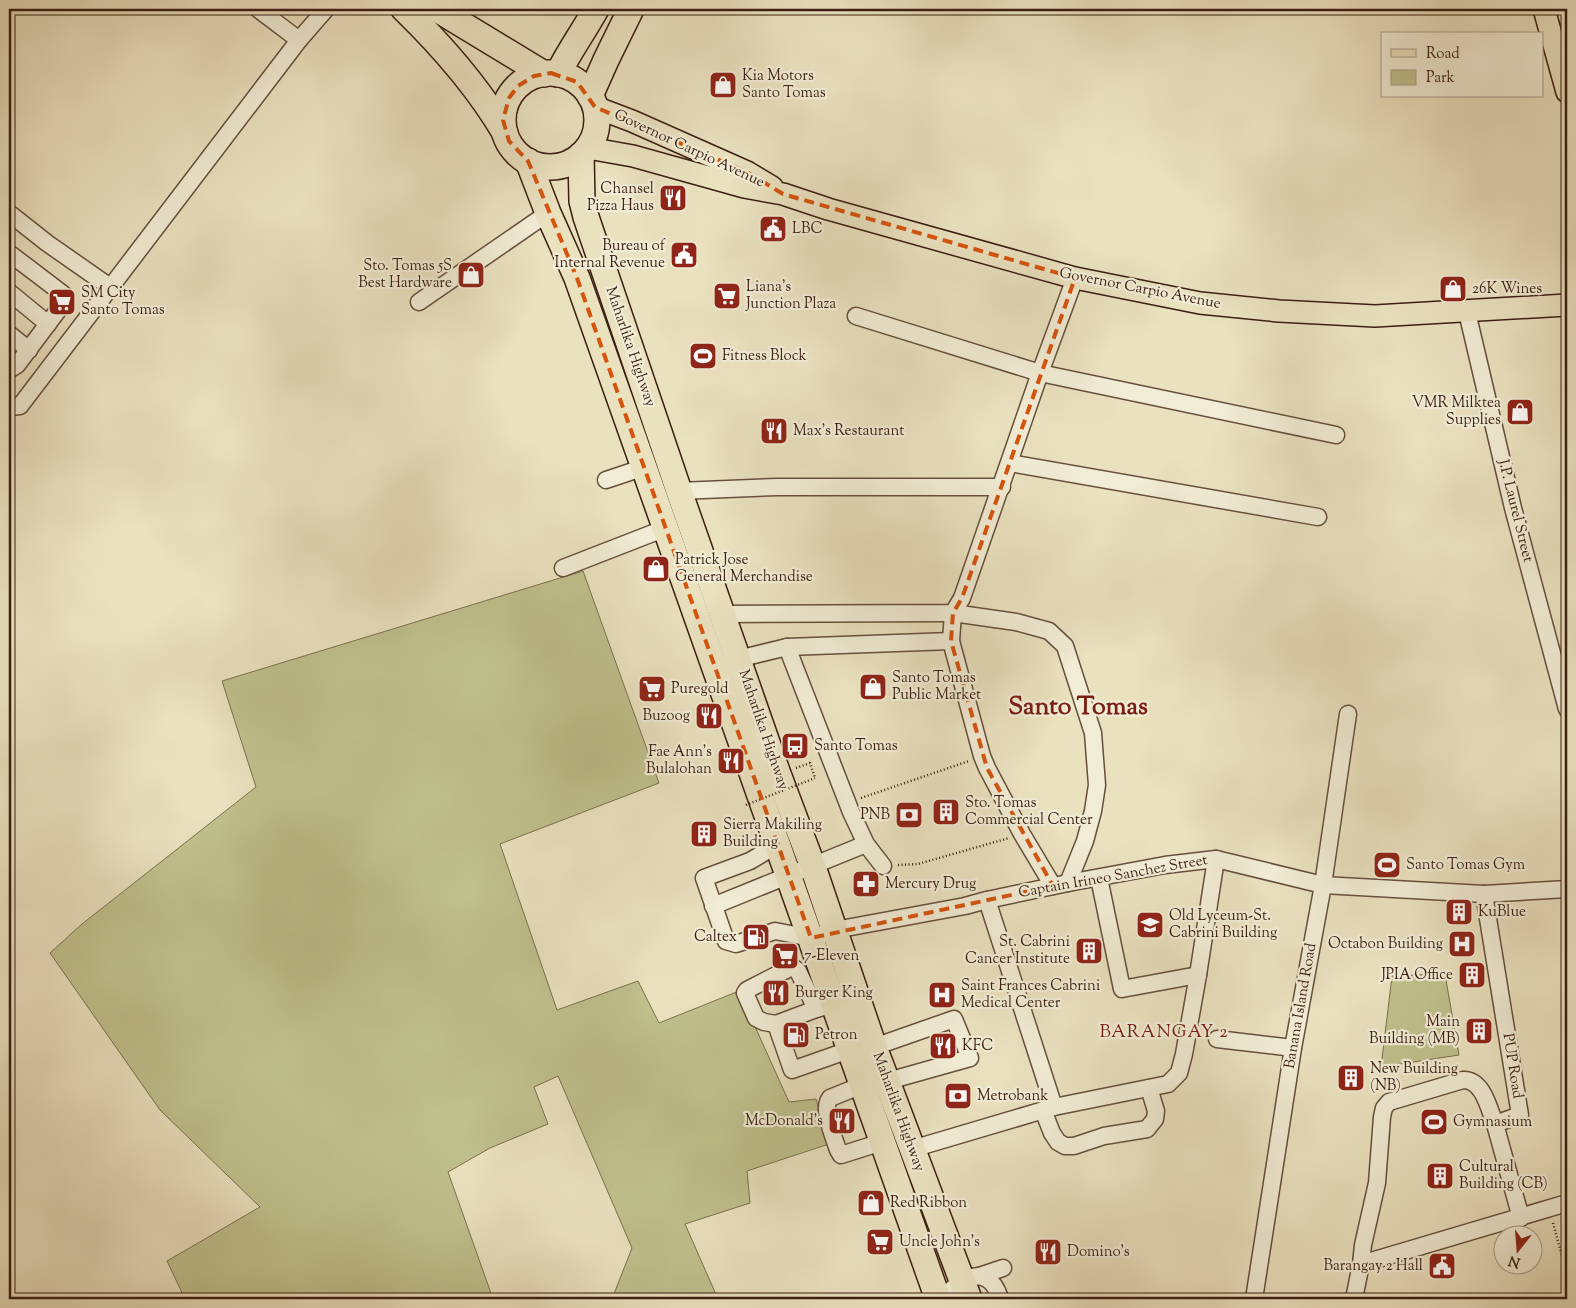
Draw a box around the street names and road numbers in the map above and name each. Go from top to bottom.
street label: Governor Carpio Avenue [610,105,768,193]
street label: Governor Carpio Avenue [1057,263,1223,315]
street label: Maharlika Highway [600,284,661,410]
street label: J.P. Laurel Street [1492,456,1538,565]
street label: Maharlika Highway [733,667,794,793]
street label: Captain Irineo Sanchez Street [1017,850,1209,904]
street label: Banana Island Road [1280,941,1322,1070]
street label: PUP Road [1496,1032,1528,1101]
street label: Maharlika Highway [867,1049,930,1175]

